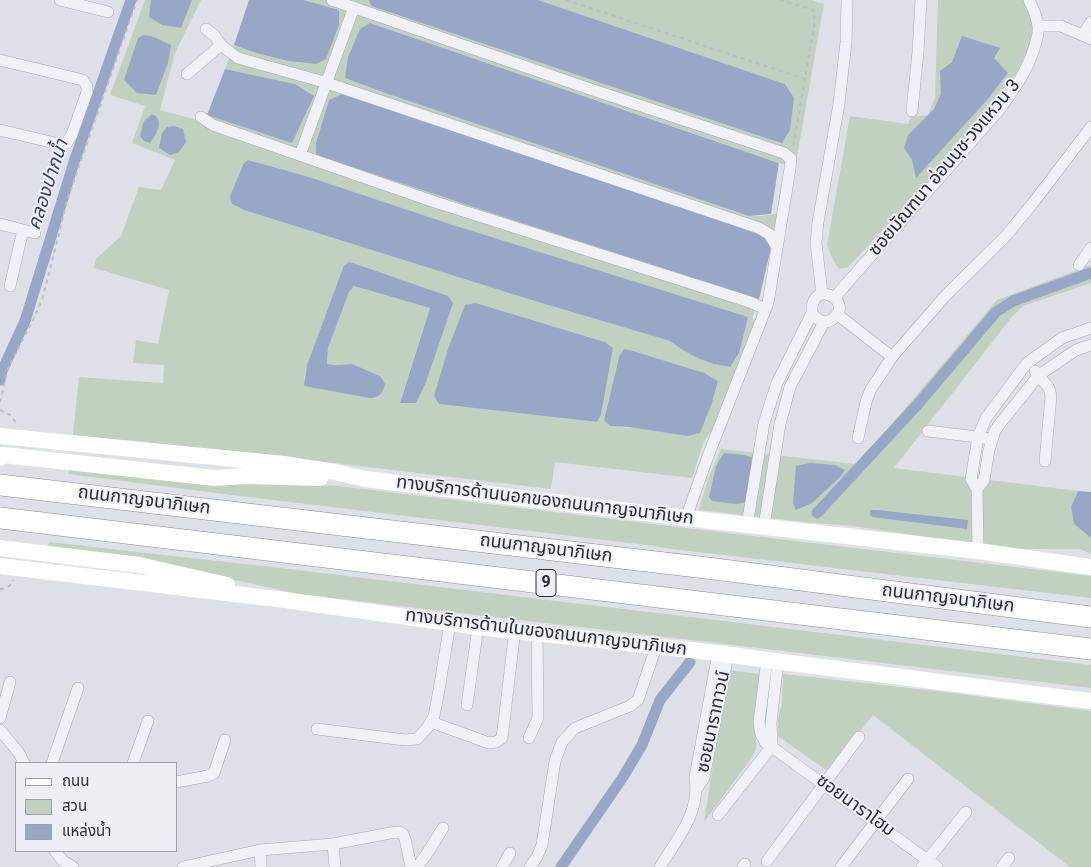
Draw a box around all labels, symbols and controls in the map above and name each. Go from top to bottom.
street label: ซอยมัณฑนา อ่อนนุช-วงแหวน 3 [865,75,1025,261]
water label: คลองปากน้ำ [24,137,74,233]
street label: ทางบริการด้านนอกของถนนกาญจนาภิเษก [395,472,695,530]
street label: ถนนกาญจนาภิเษก [76,482,212,520]
street label: ถนนกาญจนาภิเษก [478,530,614,568]
road number: 9 [536,570,556,596]
street label: ถนนกาญจนาภิเษก [880,580,1016,618]
street label: ทางบริการด้านในของถนนกาญจนาภิเษก [404,605,688,661]
street label: ซอยนาราทาวน์ [693,669,735,775]
legend [15,762,178,852]
street label: ซอยนาราโฮม [811,770,899,842]
text: ถนน [62,772,89,790]
text: สวน [62,797,87,815]
text: แหล่งน้ำ [62,822,111,840]

